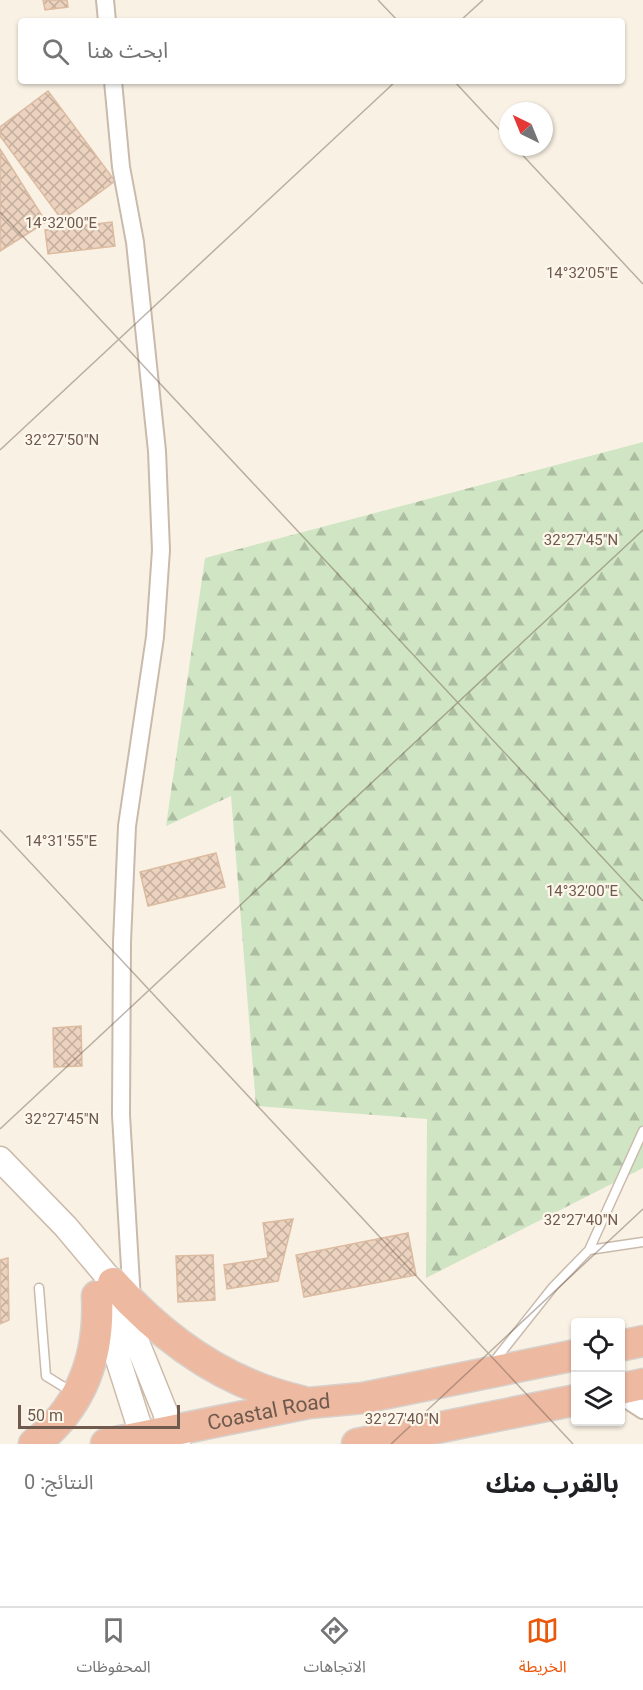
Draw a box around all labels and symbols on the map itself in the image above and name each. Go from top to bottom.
north arrow [499,102,553,156]
text: 14°32'00"E [25,214,98,232]
text: 14°32'05"E [546,264,619,282]
text: 32°27'50"N [25,431,99,449]
text: 32°27'45"N [544,531,618,549]
text: 14°31'55"E [25,832,98,850]
text: 14°32'00"E [546,882,619,900]
text: 32°27'45"N [25,1110,99,1128]
text: 32°27'40"N [544,1211,618,1229]
street label: Coastal Road [205,1389,331,1435]
scale bar [18,1402,180,1430]
text: 32°27'40"N [365,1410,439,1428]

